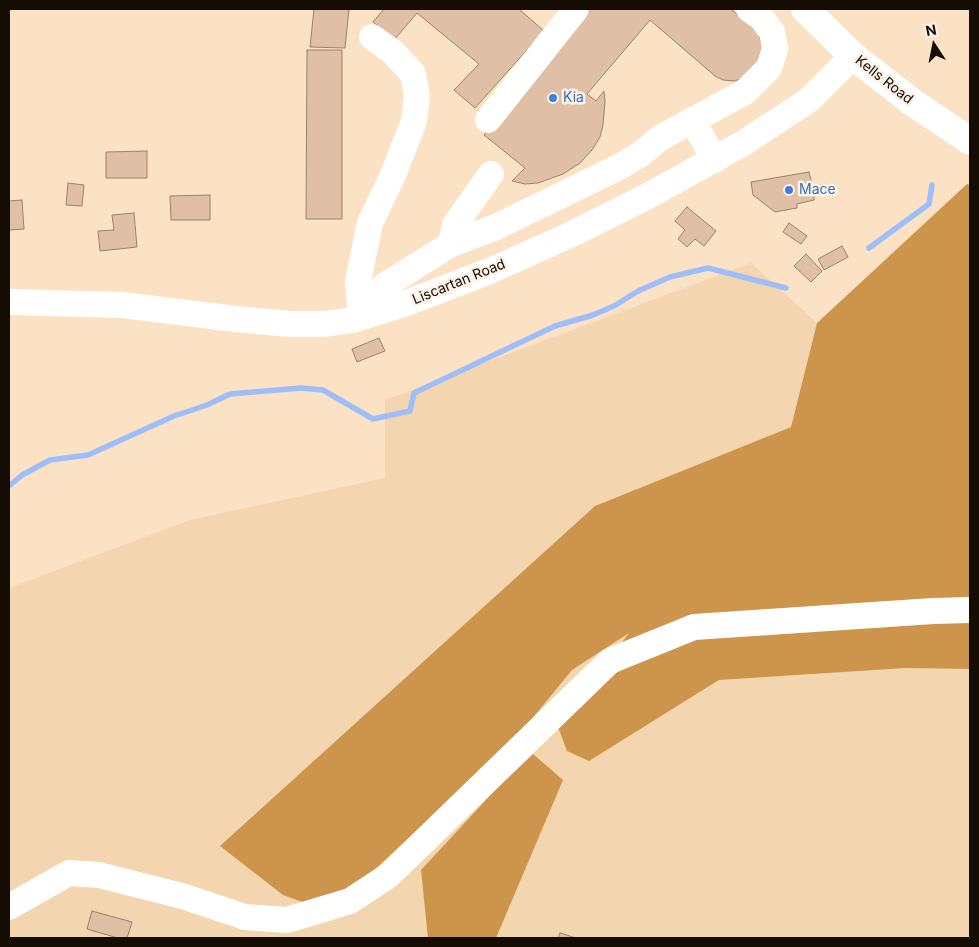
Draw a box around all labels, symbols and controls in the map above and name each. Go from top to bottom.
north arrow [909,20,959,70]
text: N [924,20,938,39]
street label: Kells Road [852,52,916,108]
place label: Kia [563,90,584,106]
marker: Kia [547,92,559,104]
place label: Mace [799,182,836,198]
marker: Mace [783,184,795,196]
street label: Liscartan Road [410,256,508,308]

